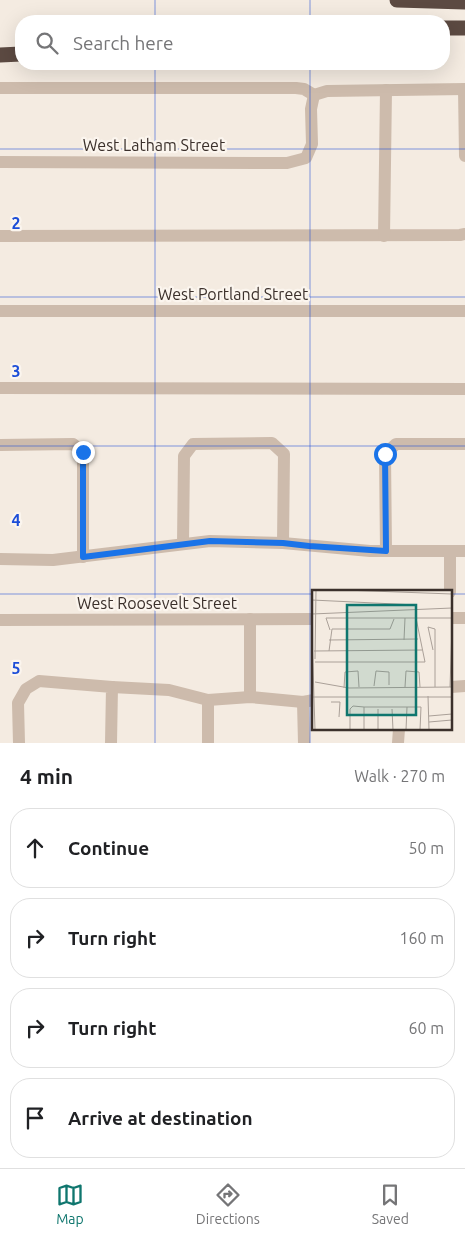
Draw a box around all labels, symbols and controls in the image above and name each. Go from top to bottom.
search box [15,15,450,70]
icon: search [33,29,61,57]
text: Search here [73,32,173,54]
street label: West Latham Street [83,136,226,154]
text: 2 [11,214,21,232]
street label: West Portland Street [158,285,309,303]
text: 3 [11,362,21,380]
route end [72,441,95,464]
route start [374,443,397,466]
text: 4 [11,511,21,529]
inset map [312,590,452,730]
street label: West Roosevelt Street [77,594,238,612]
text: 5 [11,659,21,677]
text: 4 min [20,764,73,788]
text: Walk · 270 m [354,767,445,785]
icon: ahead [21,834,49,862]
text: Continue [68,837,149,859]
text: 50 m [408,839,444,857]
icon: right [21,924,49,952]
text: Turn right [68,927,156,949]
text: 160 m [399,929,444,947]
icon: right [21,1014,49,1042]
text: Turn right [68,1017,156,1039]
text: 60 m [408,1019,444,1037]
icon: arrive [21,1104,49,1132]
text: Arrive at destination [68,1107,253,1129]
tab: Map [56,1181,84,1227]
tab: Directions [196,1181,260,1227]
tab: Saved [372,1181,409,1227]

